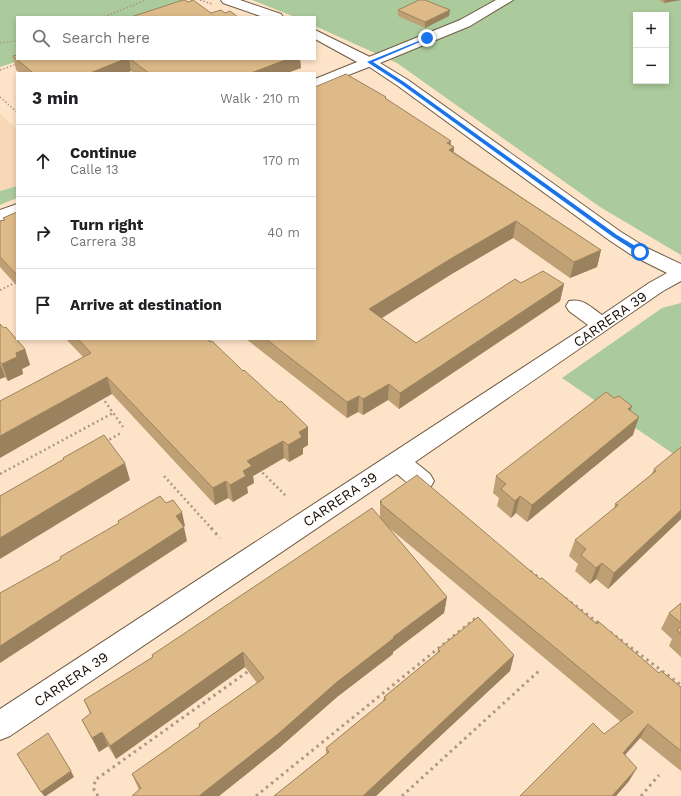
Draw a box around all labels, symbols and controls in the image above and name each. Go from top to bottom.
map controls [633,12,669,84]
button: + [633,12,669,48]
search box [16,16,316,60]
icon: search [30,27,52,49]
text: Search here [62,29,150,47]
route end [418,29,436,47]
button: − [633,48,669,84]
text: 3 min [32,88,78,108]
text: Walk · 210 m [220,91,300,106]
text: Continue [70,144,137,162]
icon: ahead [32,150,54,172]
text: 170 m [263,153,300,168]
text: Calle 13 [70,162,119,177]
text: Turn right [70,216,143,234]
icon: right [32,222,54,244]
text: 40 m [267,225,300,240]
text: Carrera 38 [70,234,136,249]
route start [631,243,649,261]
street label: CARRERA 39 [570,288,650,350]
icon: arrive [32,294,54,316]
text: Arrive at destination [70,296,222,314]
street label: CARRERA 39 [300,468,380,530]
street label: CARRERA 39 [31,648,111,710]

